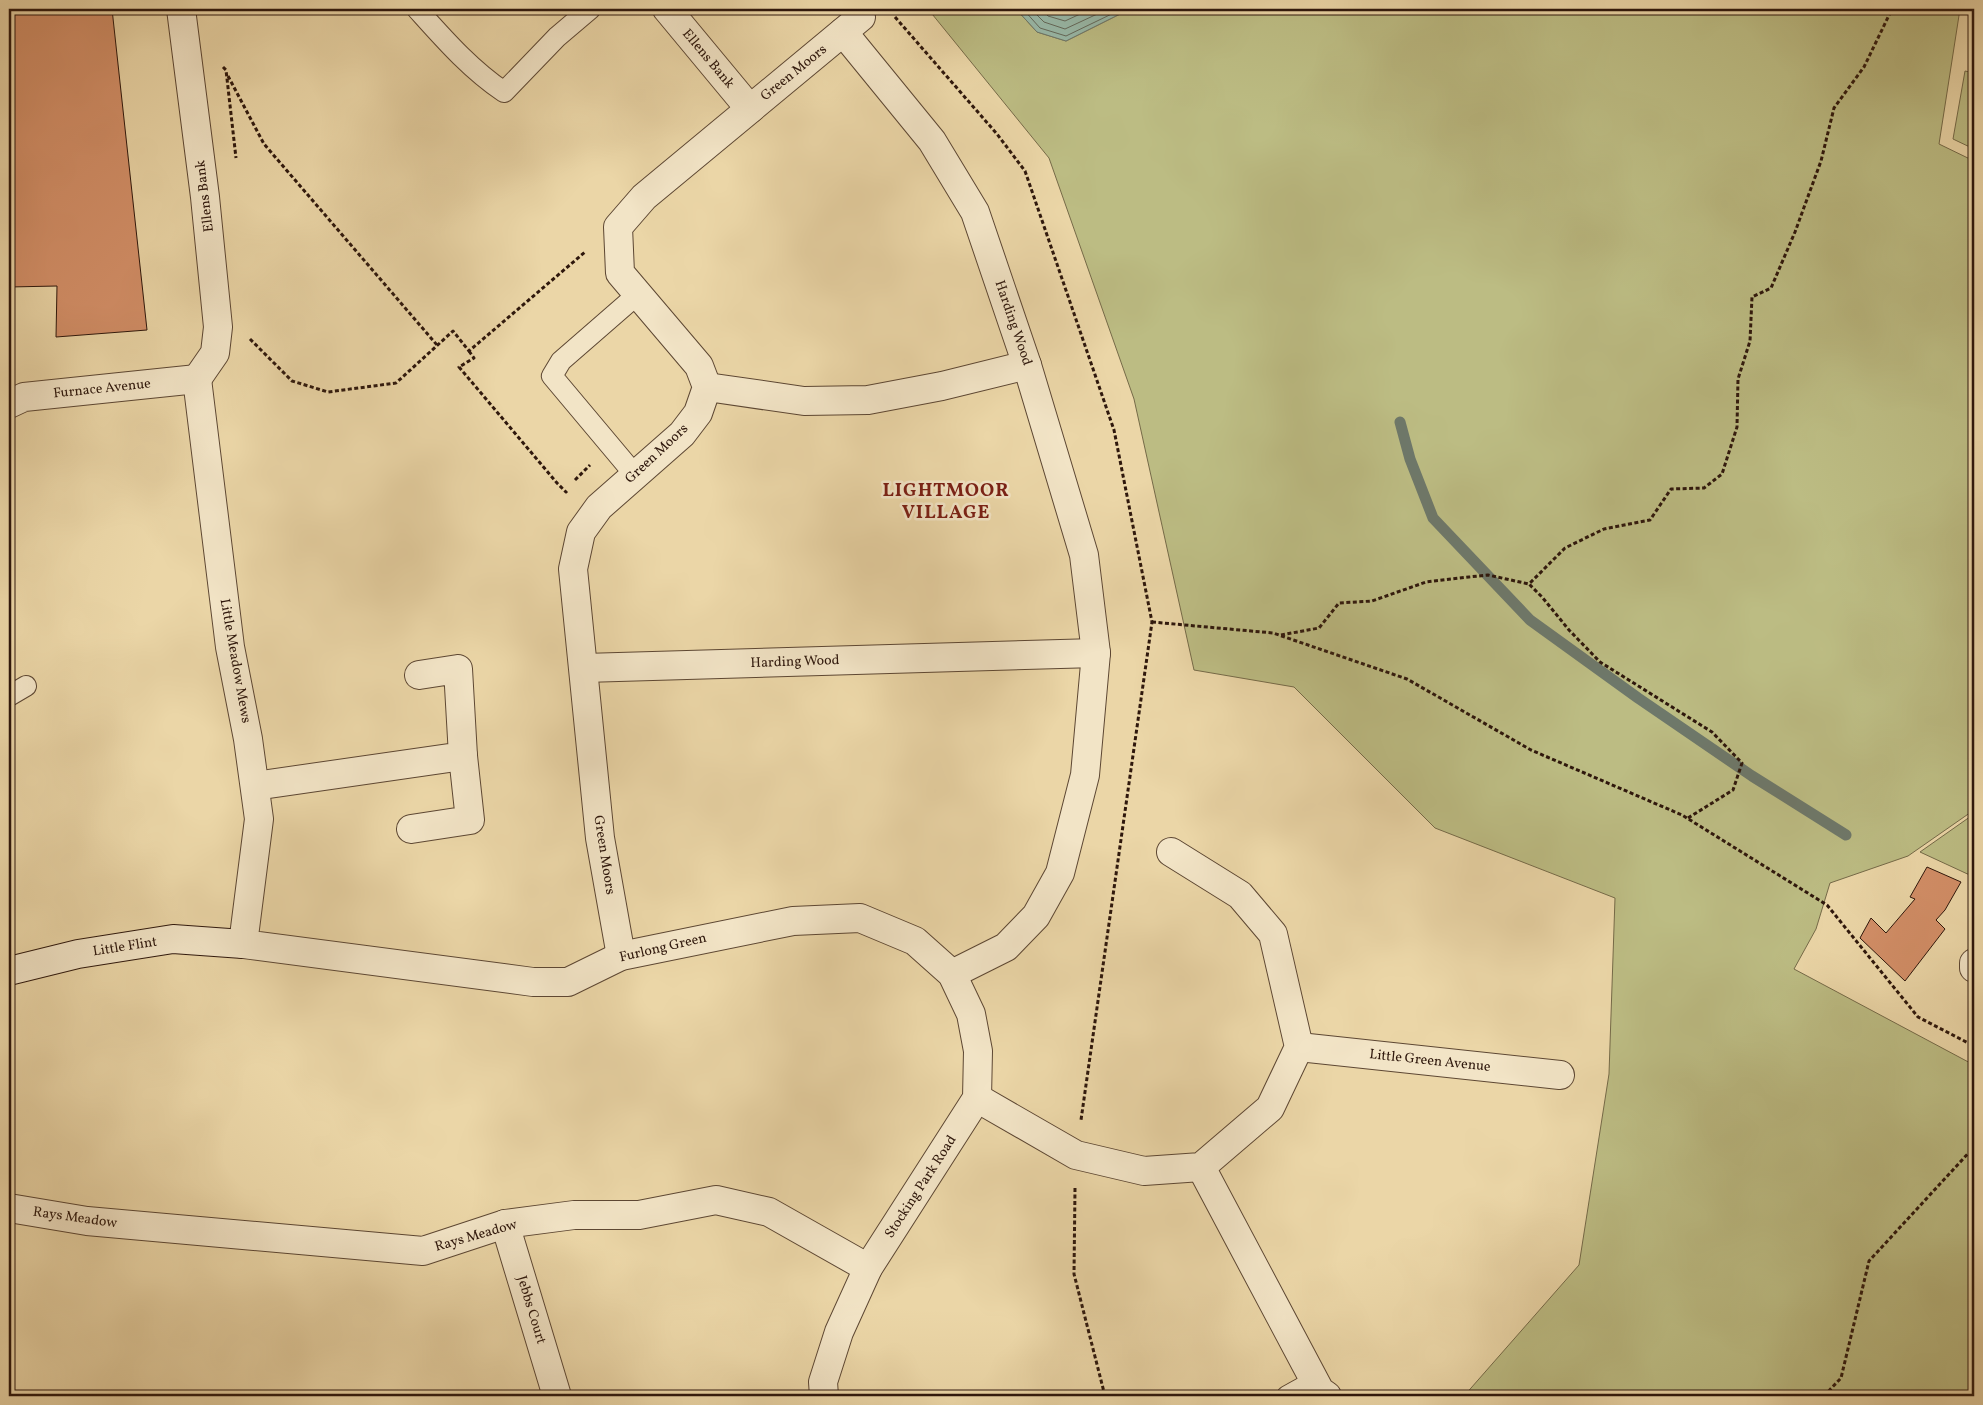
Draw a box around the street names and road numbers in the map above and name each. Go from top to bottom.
street label: Ellens Bank [677,25,739,93]
street label: Green Moors [757,40,831,106]
street label: Ellens Bank [191,159,219,233]
street label: Harding Wood [990,278,1037,368]
street label: Furnace Avenue [52,374,152,404]
street label: Green Moors [621,420,693,488]
street label: Little Meadow Mews [215,597,255,725]
street label: Harding Wood [750,651,840,673]
street label: Green Moors [588,814,620,896]
street label: Furlong Green [618,929,708,967]
street label: Little Flint [91,933,159,961]
street label: Little Green Avenue [1368,1045,1492,1077]
street label: Stocking Park Road [881,1132,961,1242]
street label: Rays Meadow [32,1203,119,1233]
street label: Rays Meadow [433,1215,520,1257]
street label: Jebbs Court [512,1274,550,1347]

